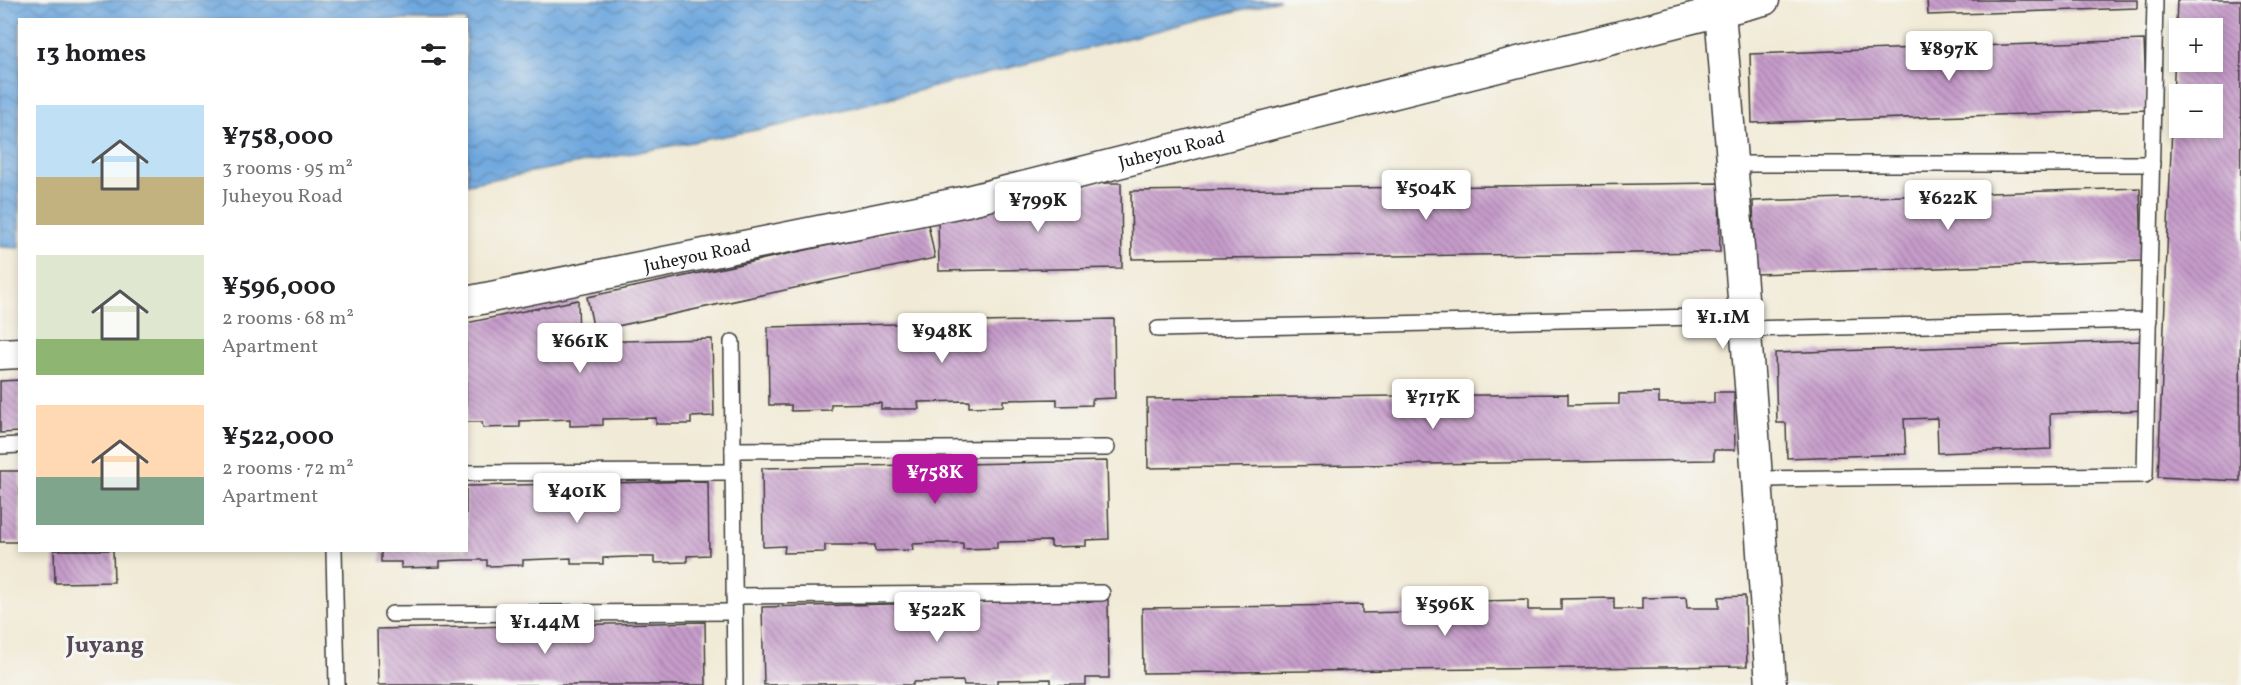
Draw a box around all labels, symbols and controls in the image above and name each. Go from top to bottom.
map controls [2169,18,2223,138]
button: + [2169,18,2223,72]
pin: ¥897K [1907,31,1991,82]
text: 13 homes [36,36,146,72]
text: ¥897K [1920,36,1978,64]
icon: filters [417,38,450,71]
button: − [2169,84,2223,138]
text: ¥758,000 [222,119,333,155]
street label: Juheyou Road [1116,125,1228,176]
icon: home [84,129,156,201]
text: 3 rooms · 95 m² [222,155,353,183]
pin: ¥504K [1384,170,1468,221]
text: ¥504K [1396,175,1456,203]
pin: ¥622K [1906,180,1990,231]
pin: ¥799K [996,182,1080,233]
text: Juheyou Road [222,183,343,211]
text: ¥622K [1919,185,1977,213]
text: ¥799K [1009,187,1067,215]
street label: Juheyou Road [642,234,753,280]
text: ¥596,000 [222,269,336,305]
icon: home [84,279,156,351]
pin: ¥1.1M [1681,299,1765,350]
text: ¥1.1M [1696,304,1750,332]
text: 2 rooms · 68 m² [222,305,354,333]
pin: ¥948K [900,313,984,364]
text: ¥948K [912,318,972,346]
pin: ¥661K [538,323,622,374]
text: ¥661K [551,328,609,356]
text: Apartment [222,333,318,361]
pin: ¥717K [1391,379,1475,430]
text: ¥717K [1406,384,1460,412]
text: ¥522,000 [222,419,334,455]
icon: home [84,429,156,501]
pin: ¥758K [893,454,977,505]
text: 2 rooms · 72 m² [222,455,354,483]
text: ¥758K [906,459,964,487]
pin: ¥401K [535,473,619,524]
text: ¥401K [547,478,607,506]
text: Apartment [222,483,318,511]
pin: ¥596K [1403,586,1487,637]
text: ¥596K [1416,591,1474,619]
pin: ¥522K [895,592,979,643]
text: ¥522K [908,597,966,625]
pin: ¥1.44M [496,604,594,655]
text: ¥1.44M [510,609,580,637]
district label: Juyang [65,629,144,663]

